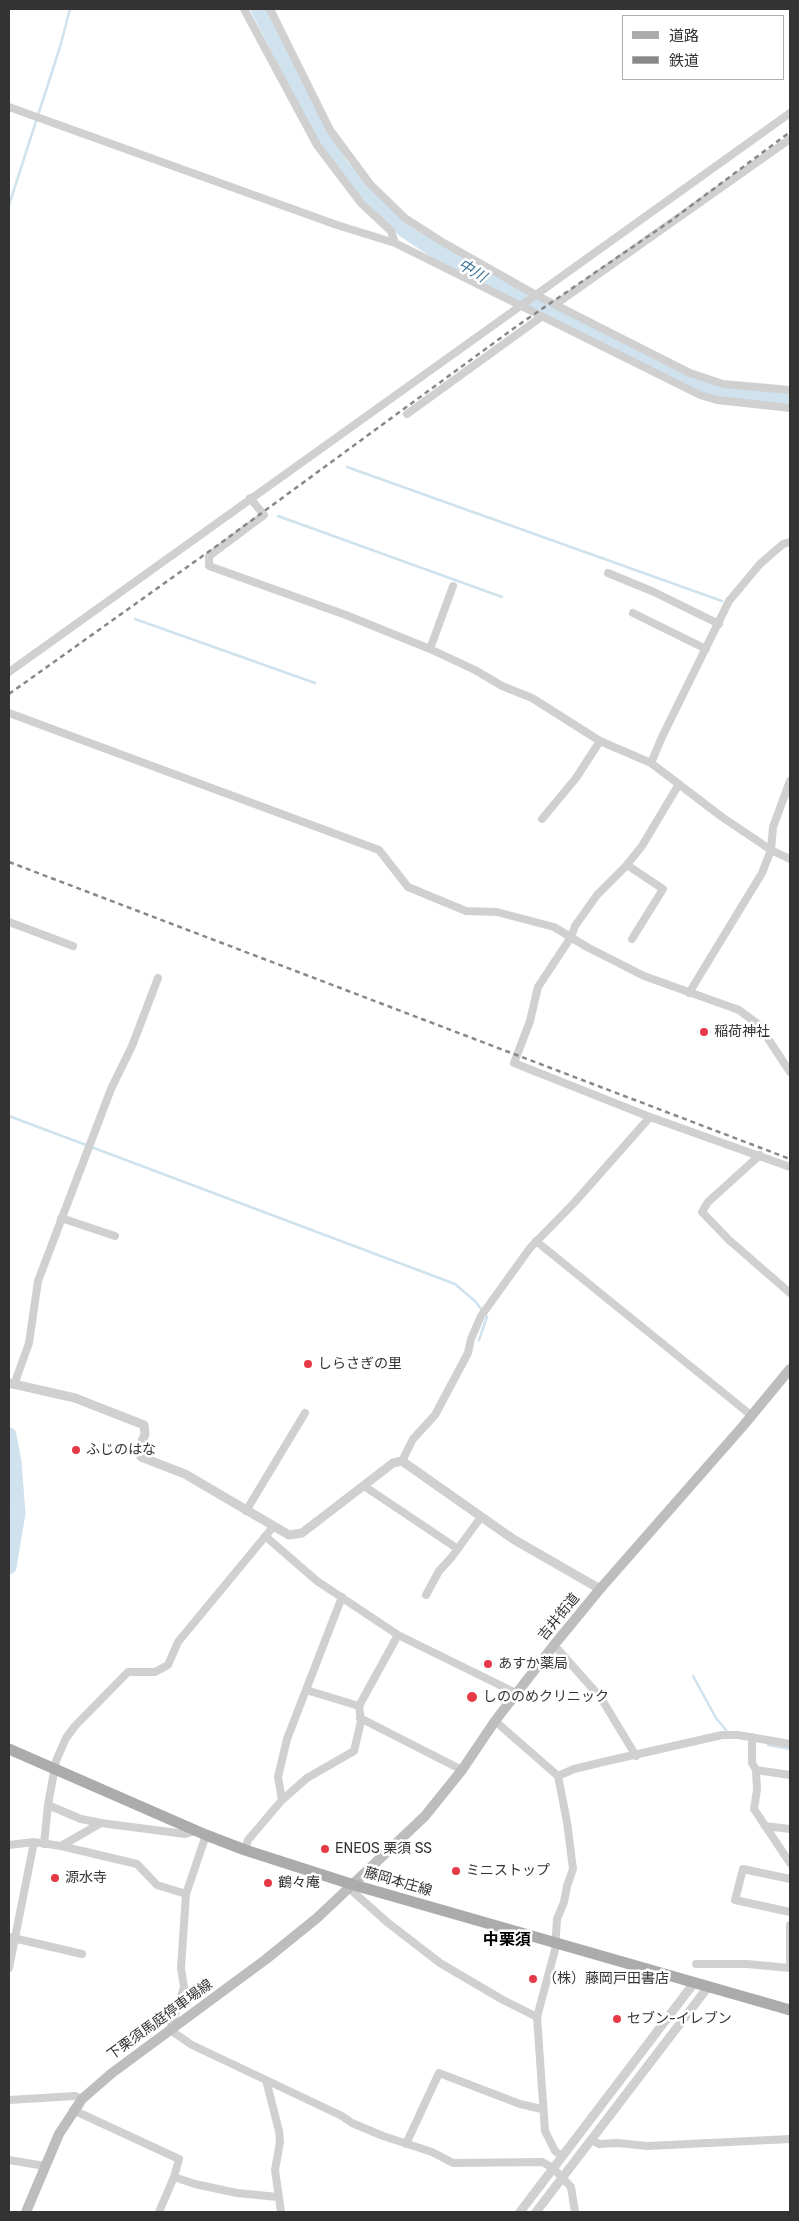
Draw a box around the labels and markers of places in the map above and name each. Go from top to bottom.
place label: 稲荷神社 [714,1024,770,1040]
marker: 稲荷神社 [698,1026,710,1038]
place label: しらさぎの里 [318,1356,402,1372]
marker: しらさぎの里 [302,1358,314,1370]
place label: ふじのはな [86,1442,156,1458]
marker: ふじのはな [70,1444,82,1456]
place label: あすか薬局 [498,1656,568,1672]
marker: あすか薬局 [482,1658,494,1670]
place label: しののめクリニック [483,1689,609,1705]
marker: しののめクリニック [465,1690,479,1704]
place label: ENEOS 栗須 SS [335,1841,432,1857]
marker: ENEOS 栗須 SS [319,1843,331,1855]
place label: ミニストップ [466,1863,550,1879]
marker: ミニストップ [450,1865,462,1877]
place label: 源水寺 [65,1870,107,1886]
marker: 源水寺 [49,1872,61,1884]
place label: 鶴々庵 [278,1875,320,1891]
marker: 鶴々庵 [262,1877,274,1889]
place label: （株）藤岡戸田書店 [543,1971,669,1987]
marker: （株）藤岡戸田書店 [527,1973,539,1985]
place label: セブン-イレブン [627,2011,732,2027]
marker: セブン-イレブン [611,2013,623,2025]

